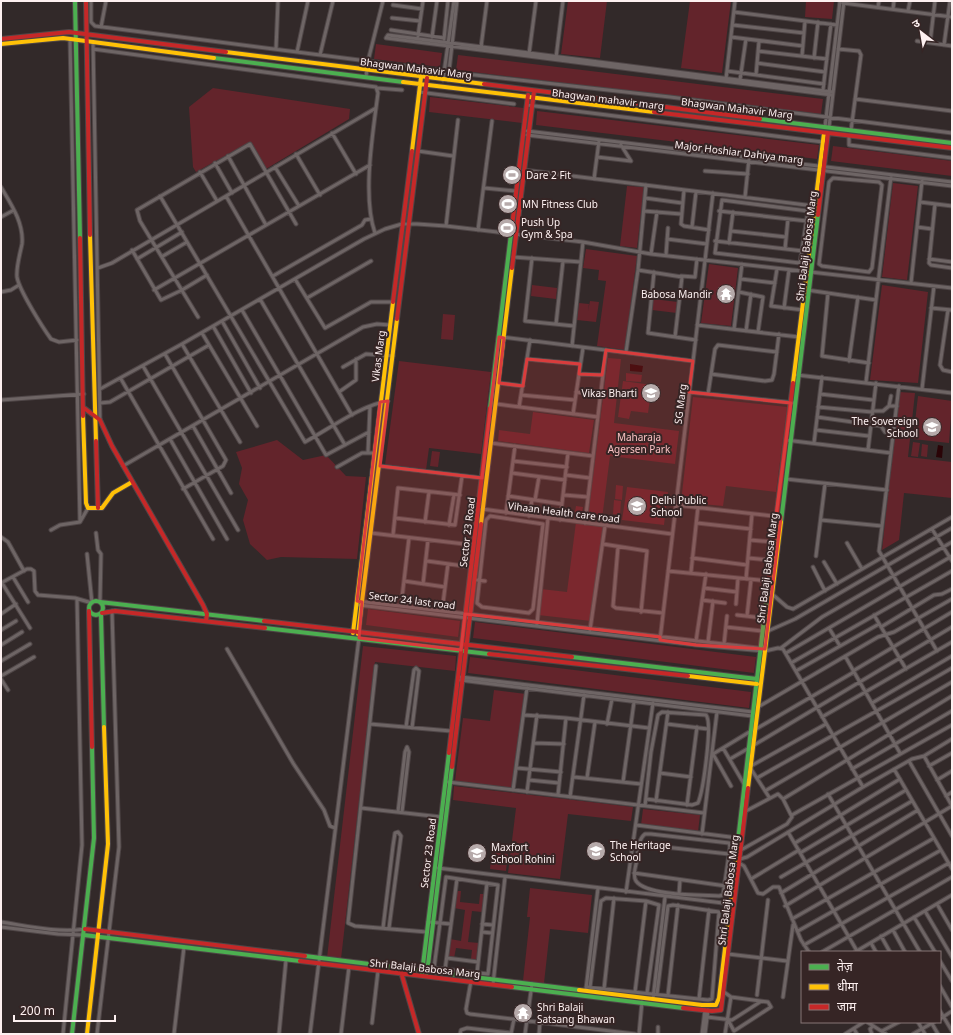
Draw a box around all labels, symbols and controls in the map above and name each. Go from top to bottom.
north arrow [901,12,941,52]
text: उ [909,15,923,31]
street label: Bhagwan Mahavir Marg [359,54,473,82]
street label: Bhagwan mahavir marg [551,85,665,113]
street label: Bhagwan Mahavir Marg [680,94,794,122]
street label: Major Hoshiar Dahiya marg [674,137,804,167]
sports icon: Dare 2 Fit [501,164,523,186]
place label: Dare 2 Fit [526,168,571,182]
street label: Shri Balaji Babosa Marg [792,190,820,302]
sports icon: MN Fitness Club [497,193,519,215]
place label: MN Fitness Club [522,197,598,211]
place label: Push Up Gym & Spa [521,215,573,241]
sports icon: Push Up Gym & Spa [496,217,518,239]
temple icon: Babosa Mandir [715,283,737,305]
place label: Babosa Mandir [641,287,712,301]
street label: Vikas Marg [368,329,388,383]
school or university icon: Vikas Bharti [640,382,662,404]
street label: SG Marg [671,383,689,425]
place label: Vikas Bharti [581,386,637,400]
place label: The Sovereign School [851,414,918,440]
school or university icon: The Sovereign School [921,416,943,438]
park label: Maharaja Agersen Park [608,430,671,456]
place label: Delhi Public School [651,493,706,519]
school or university icon: Delhi Public School [626,495,648,517]
street label: Sector 23 Road [456,496,478,568]
street label: Vihaan Health care road [507,498,621,526]
street label: Shri Balaji Babosa Marg [753,512,781,624]
street label: Sector 24 last road [368,588,456,612]
street label: Sector 23 Road [417,817,439,889]
street label: Shri Balaji Babosa Marg [714,834,742,946]
place label: The Heritage School [610,838,671,864]
place label: Maxfort School Rohini [491,840,555,866]
school or university icon: The Heritage School [585,840,607,862]
school or university icon: Maxfort School Rohini [466,842,488,864]
legend [801,951,941,1023]
street label: Shri Balaji Babosa Marg [369,955,481,981]
text: तेज़ [837,958,854,975]
text: धीमा [837,978,859,995]
scale bar [14,997,115,1023]
text: जाम [837,998,857,1015]
place label: Shri Balaji Satsang Bhawan [537,1000,615,1026]
text: 200 m [20,1002,55,1019]
temple icon: Shri Balaji Satsang Bhawan [512,1002,534,1024]

